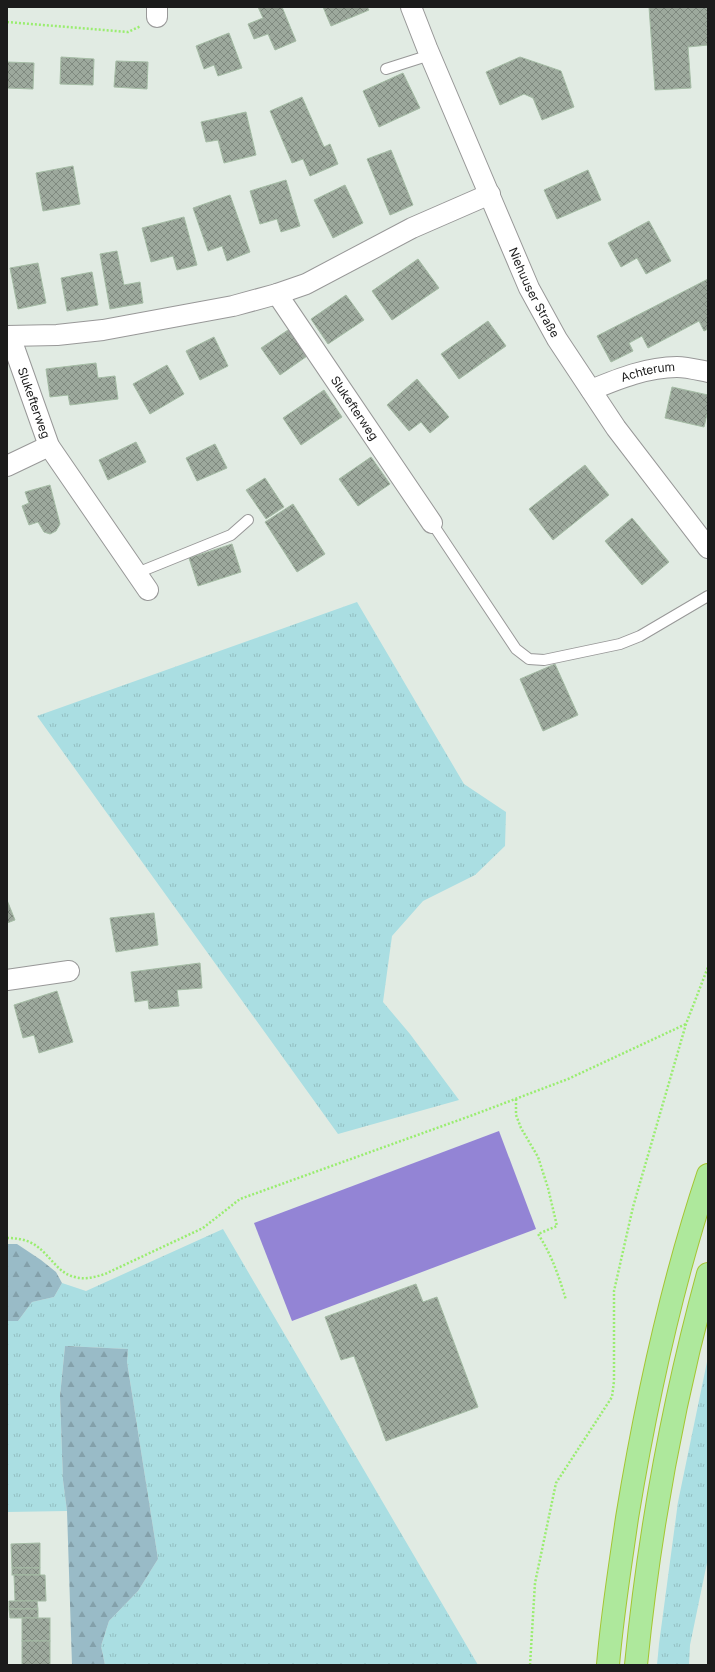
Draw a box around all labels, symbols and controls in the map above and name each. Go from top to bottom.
street label: Niehuuser Straße [506,245,563,340]
street label: Achterum [619,359,675,385]
street label: Slukefterweg [15,365,54,440]
street label: Slukefterweg [328,373,382,443]

